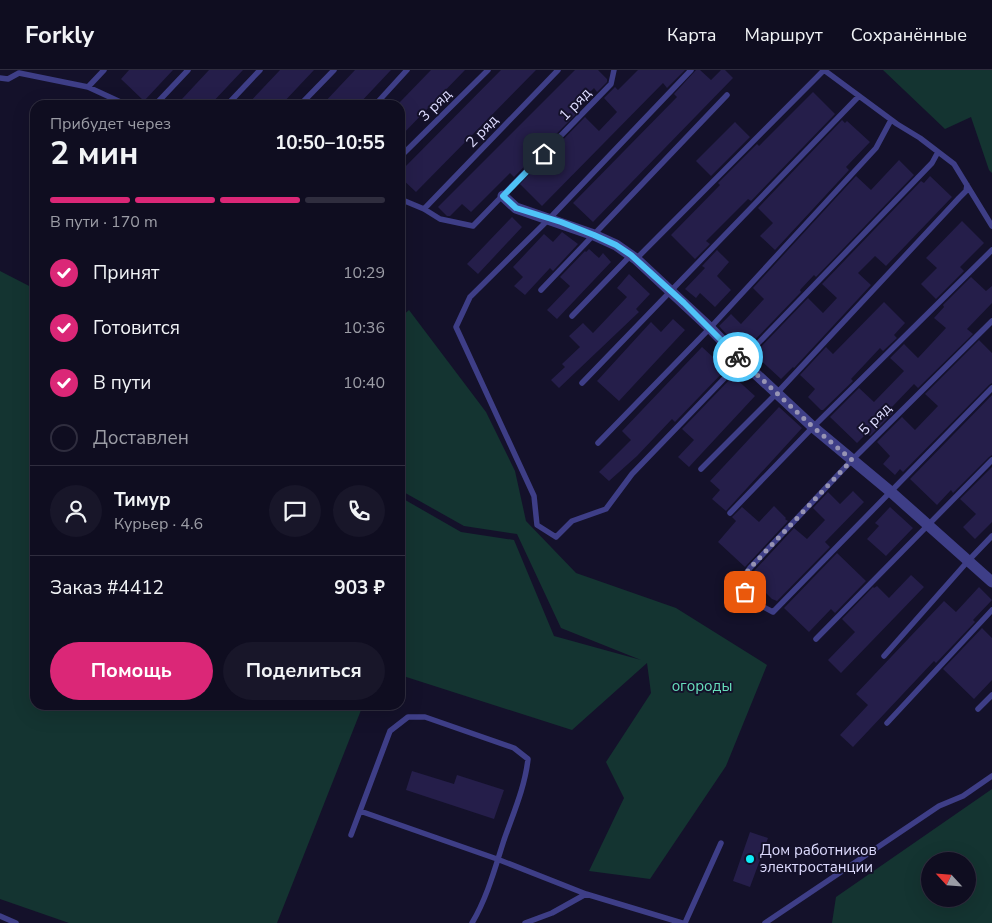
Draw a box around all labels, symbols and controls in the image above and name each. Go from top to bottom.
text: Forkly [25,19,94,51]
text: Карта [667,23,717,47]
text: Маршрут [745,23,823,47]
text: Сохранённые [851,23,967,47]
street label: 1 ряд [554,83,596,125]
street label: 3 ряд [414,84,456,126]
street label: 2 ряд [461,110,503,152]
text: Прибудет через [50,113,171,135]
text: 10:50–10:55 [275,130,385,156]
text: 2 мин [50,132,139,175]
pin [523,133,565,175]
icon: home [530,140,558,168]
text: В пути · 170 m [50,211,158,233]
icon: check [50,259,78,287]
text: Принят [93,260,160,286]
text: 10:29 [343,262,385,284]
icon: check [50,314,78,342]
text: Готовится [93,315,180,341]
text: 10:36 [343,317,385,339]
courier [713,332,763,382]
icon: bike [724,343,752,371]
icon: check [50,369,78,397]
text: В пути [93,370,151,396]
text: 10:40 [343,372,385,394]
street label: 5 ряд [854,398,896,440]
text: Доставлен [93,425,189,451]
button: person [50,485,102,537]
button: chat [269,485,321,537]
button: phone [333,485,385,537]
text: Тимур [114,487,171,513]
text: Курьер · 4.6 [114,513,203,535]
pin [724,571,766,613]
text: Заказ #4412 [50,575,164,601]
text: 903 ₽ [334,575,385,601]
icon: bag [731,578,759,606]
button: Помощь [50,642,213,700]
button: Поделиться [223,642,385,700]
park label: огороды [672,676,732,696]
place label: Дом работников электростанции [760,840,877,877]
north arrow [921,852,976,908]
map controls [921,852,976,907]
marker: Дом работников электростанции [744,853,756,865]

